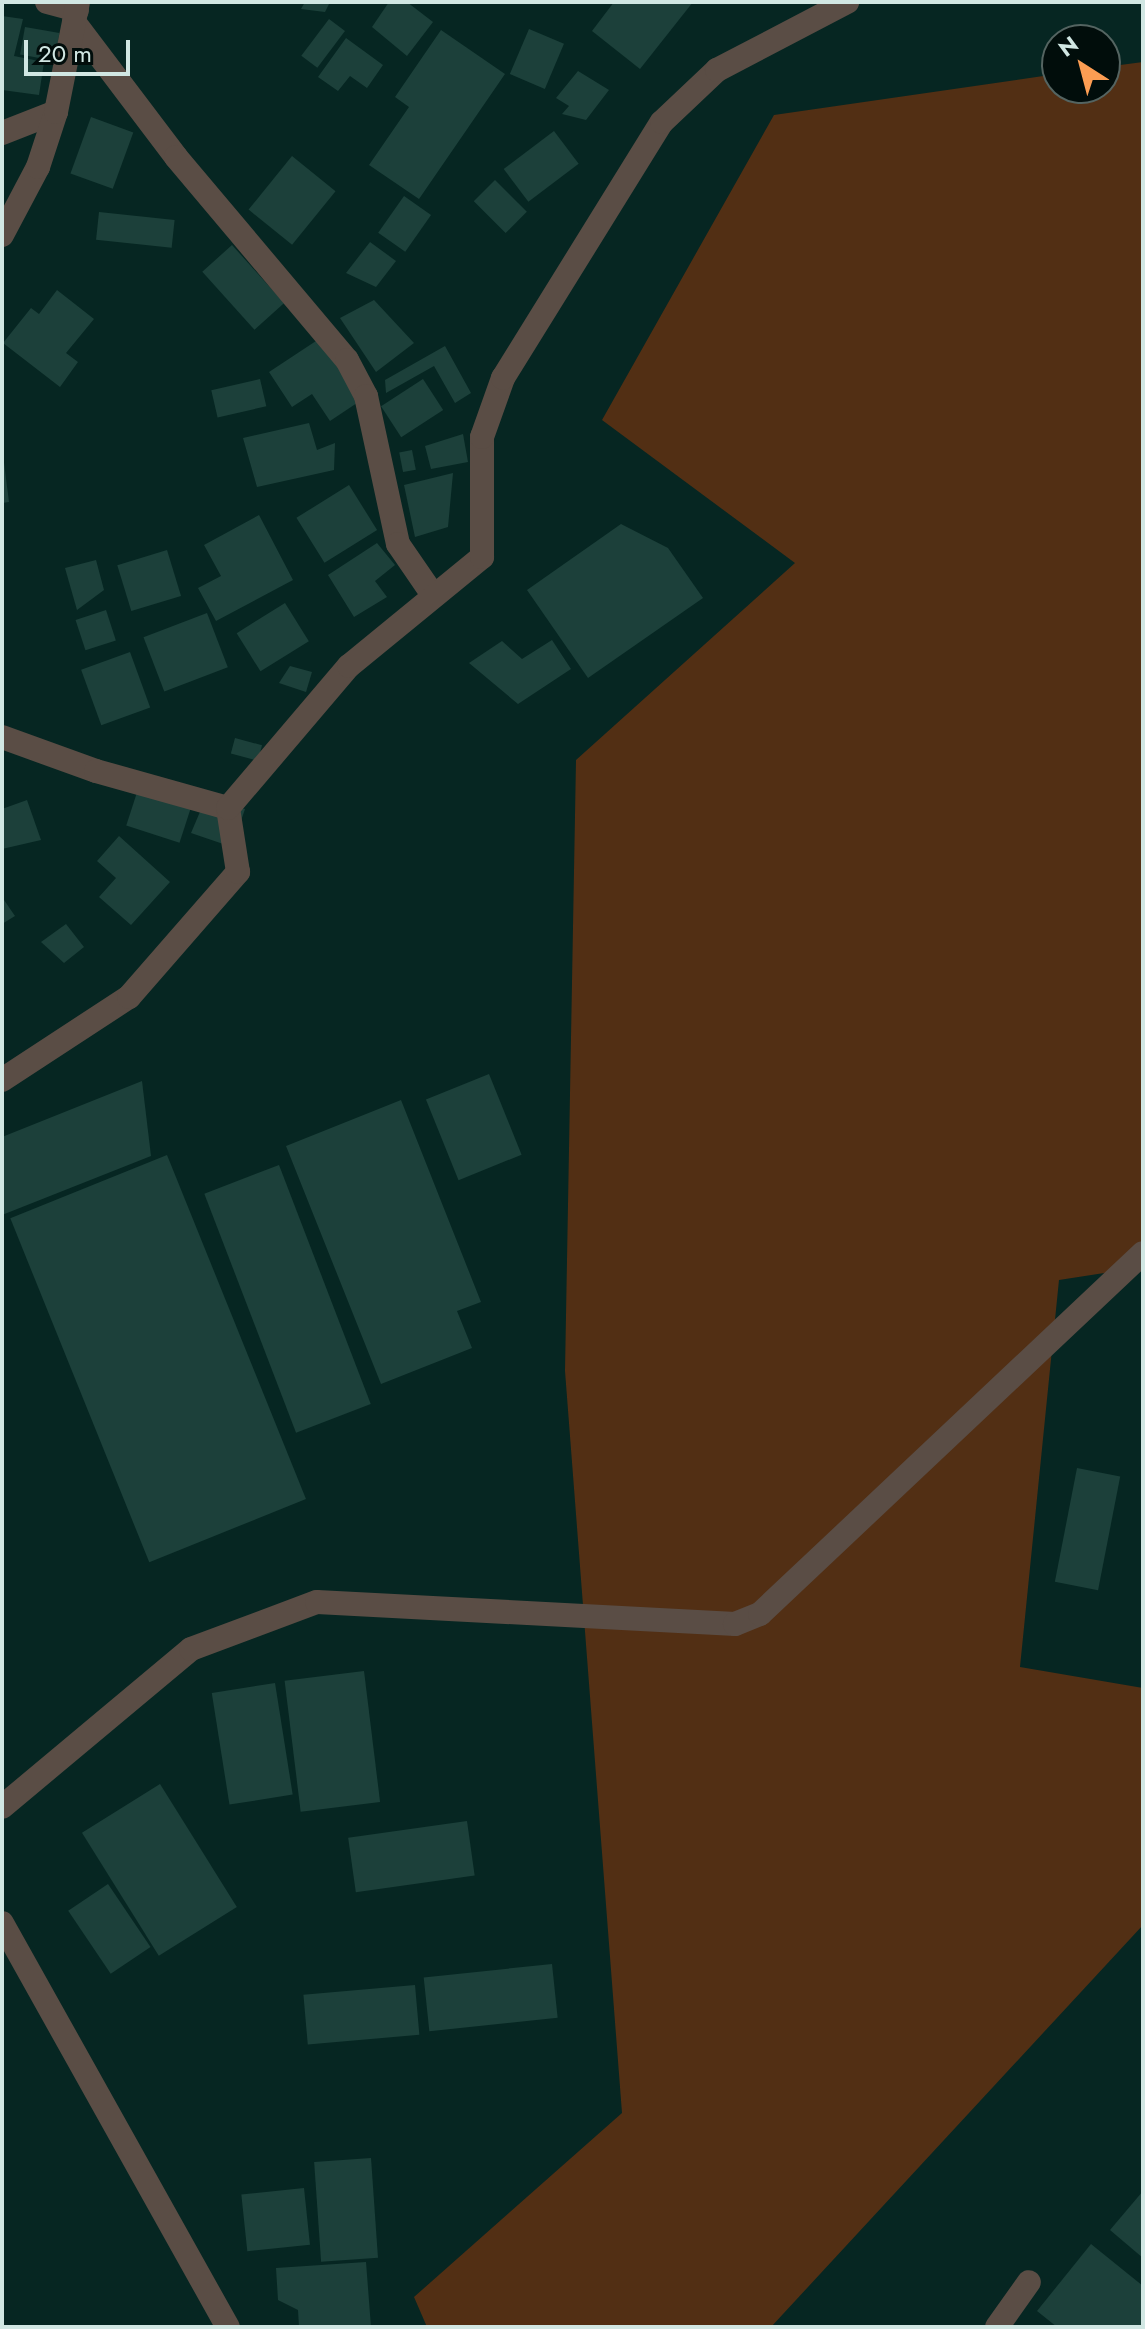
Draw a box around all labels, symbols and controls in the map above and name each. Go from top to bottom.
scale bar [28,24,134,74]
north arrow [1041,24,1121,104]
text: N [1052,28,1085,64]
text: 20 m [38,36,92,71]

